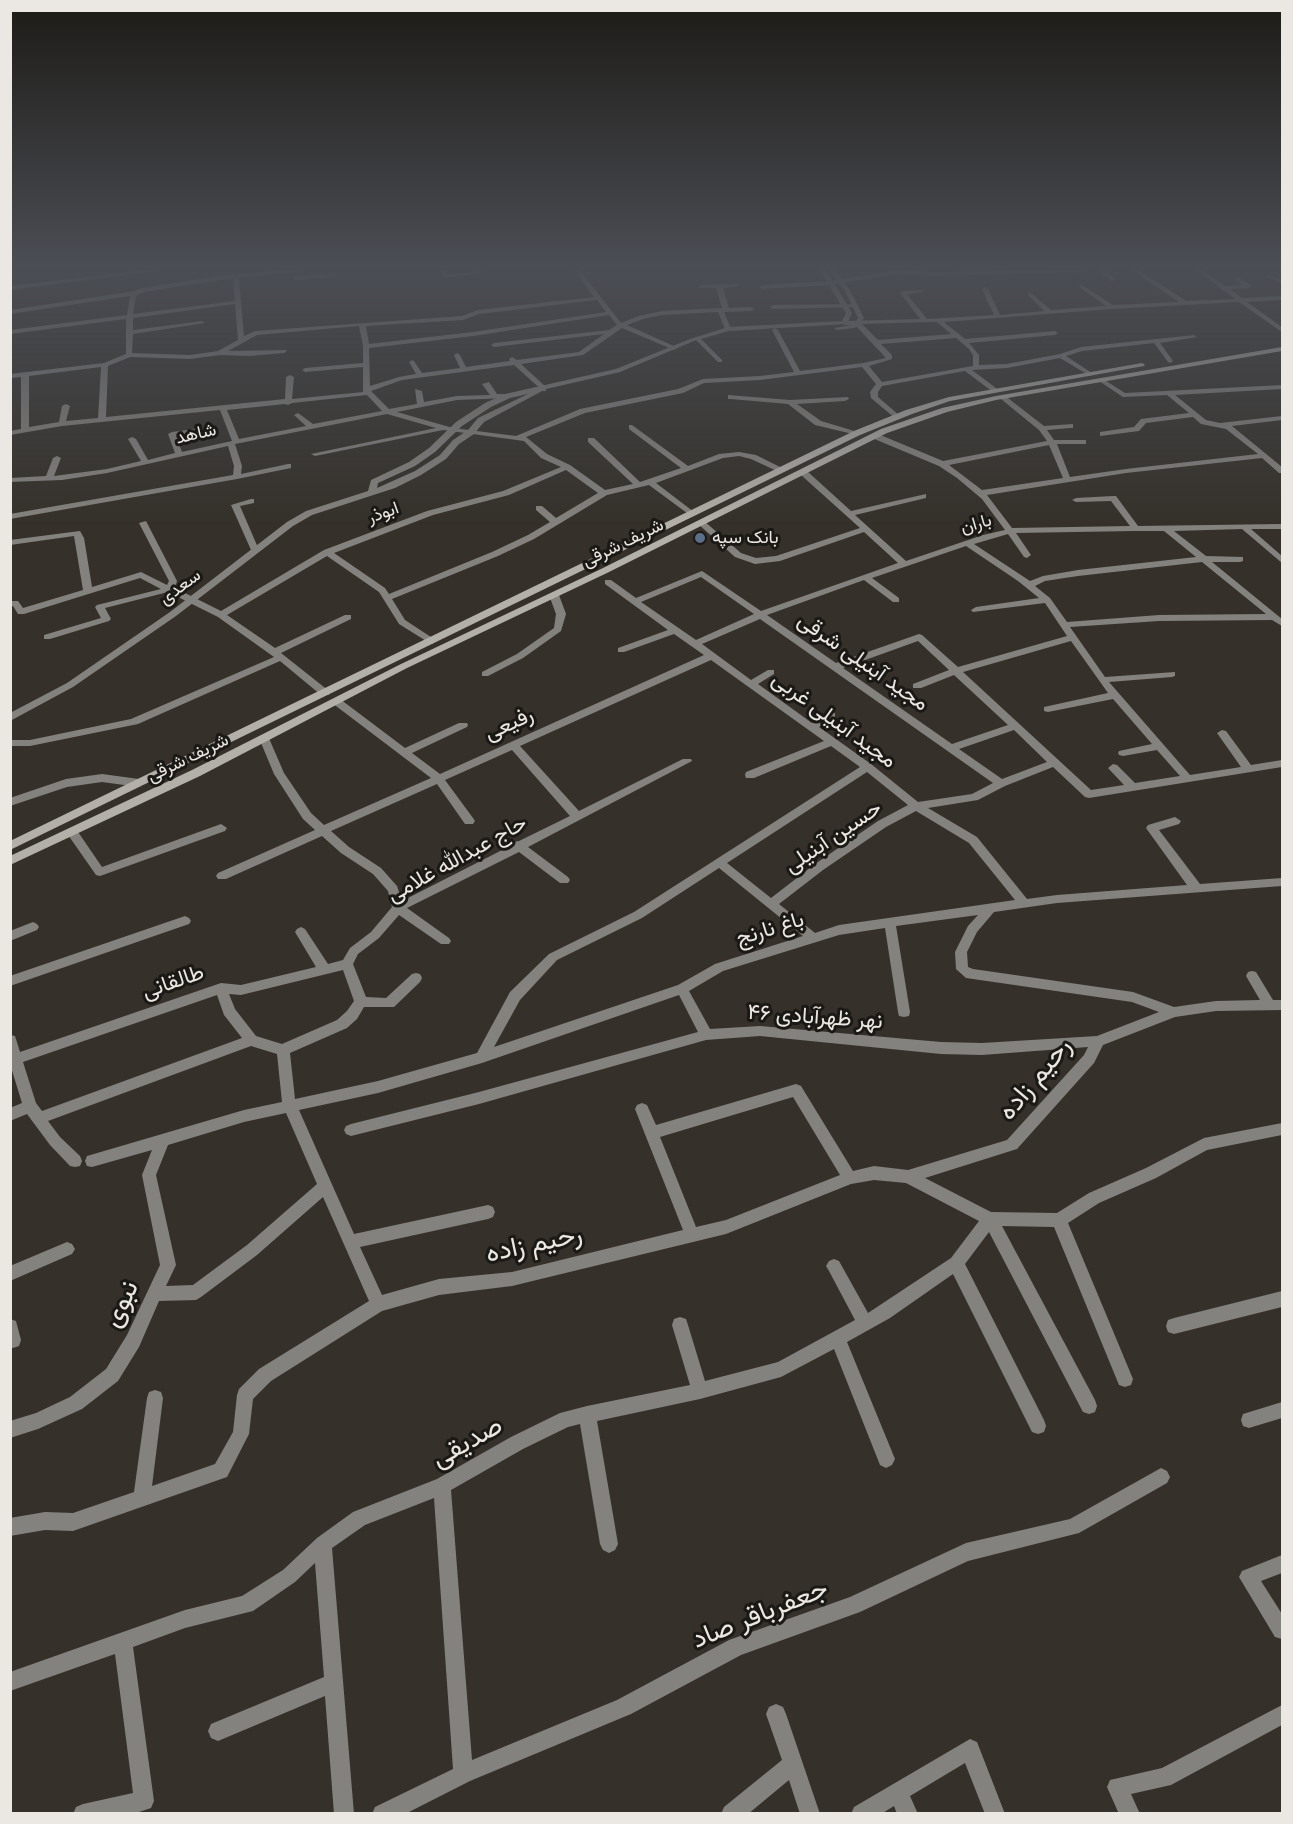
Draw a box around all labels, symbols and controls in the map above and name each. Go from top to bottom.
street label: شاهد [174,419,218,449]
street label: ابوذر [364,497,402,529]
street label: باران [958,509,994,539]
street label: شریف شرقی [579,514,667,572]
place label: بانک سپه [712,527,779,549]
marker: بانک سپه [693,531,707,545]
street label: سعدی [155,564,205,610]
street label: مجید آبنیلی شرقی [792,607,934,717]
street label: مجید آبنیلی غربی [766,666,902,774]
street label: رفیعی [480,702,538,746]
street label: شریف شرقی [144,729,232,787]
street label: حسین آبنیلی [779,795,887,879]
street label: حاج عبدالله غلامی [382,810,532,908]
street label: باغ نارنج [733,906,807,952]
street label: طالقانی [139,959,207,1005]
street label: نهر ظهرآبادی ۴۶ [746,999,884,1035]
street label: رحیم زاده [991,1031,1079,1127]
street label: رحیم زاده [483,1218,585,1270]
street label: نبوی [96,1275,146,1333]
street label: صدیقی [426,1409,508,1475]
street label: جعفرباقر صاد [687,1572,833,1656]

